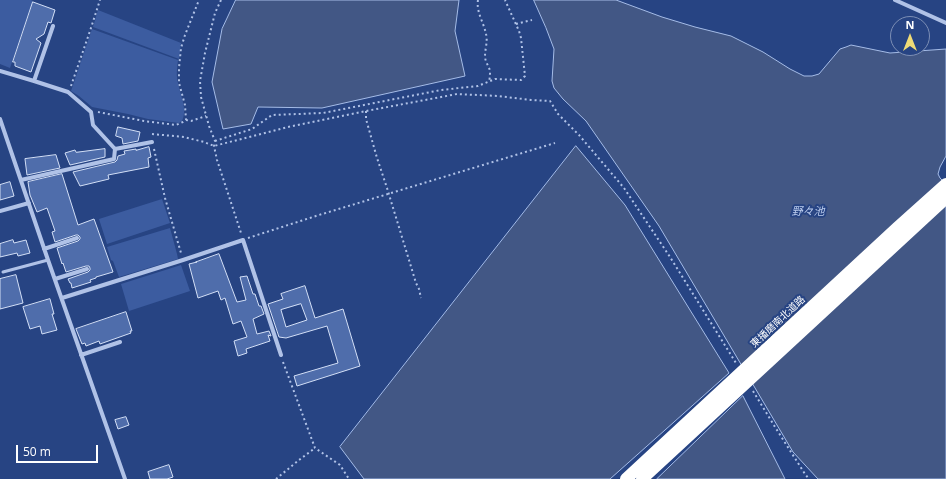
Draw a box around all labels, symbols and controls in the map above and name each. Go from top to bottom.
north arrow [890,16,930,56]
text: N [906,17,914,32]
water label: 野々池 [792,205,824,219]
street label: 東播磨南北道路 [748,294,808,350]
scale bar [18,437,100,463]
text: 50 m [23,443,51,460]

